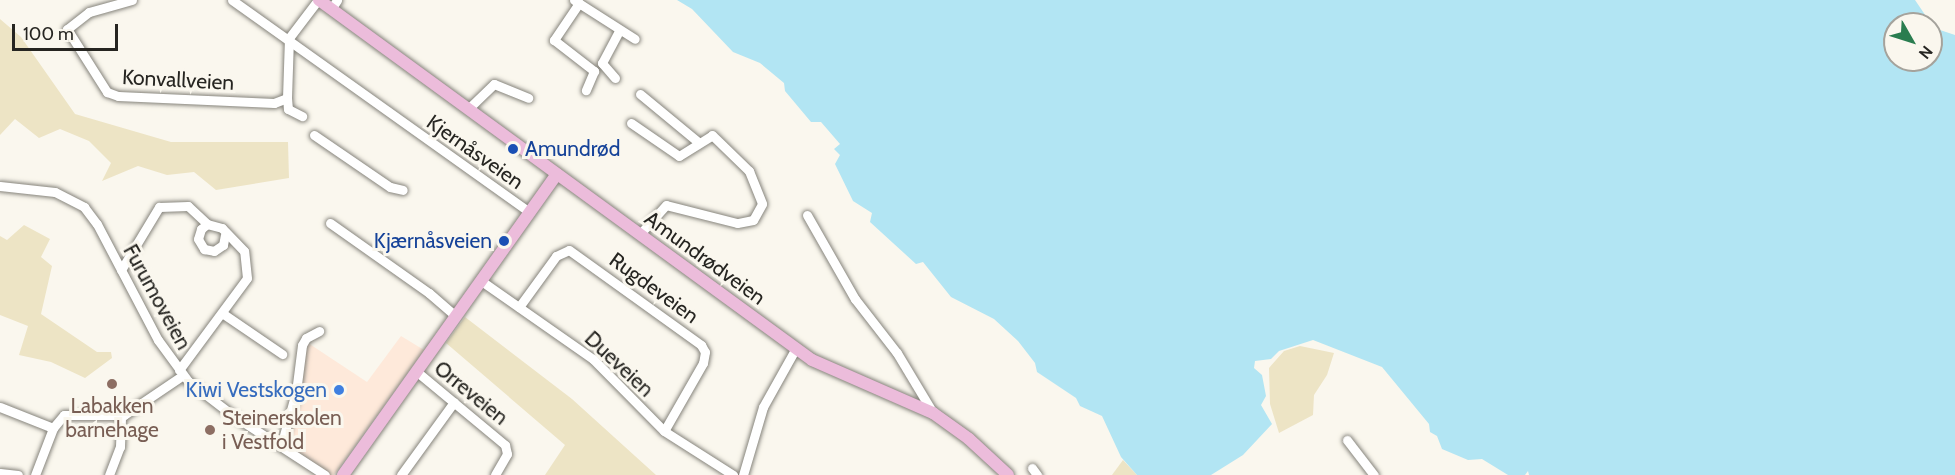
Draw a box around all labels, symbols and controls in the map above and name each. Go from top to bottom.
scale bar [15,12,122,50]
north arrow [1883,12,1943,72]
text: 100 m [23,23,74,45]
text: N [1915,42,1937,63]
street label: Konvallveien [121,64,235,96]
street label: Kjernåsveien [422,109,528,195]
place label: Amundrød [525,136,620,162]
marker: Amundrød [506,142,520,156]
street label: Amundrødveien [640,206,770,310]
place label: Kjærnåsveien [374,228,492,254]
marker: Kjærnåsveien [497,234,511,248]
street label: Furumoveien [118,240,196,354]
street label: Rugdeveien [605,247,703,329]
street label: Dueveien [579,326,659,402]
street label: Orreveien [429,356,513,430]
marker: Labakken barnehage [105,377,119,391]
place label: Kiwi Vestskogen [186,377,327,403]
marker: Kiwi Vestskogen [332,383,346,397]
place label: Labakken barnehage [65,393,159,443]
place label: Steinerskolen i Vestfold [222,405,342,455]
marker: Steinerskolen i Vestfold [203,423,217,437]

